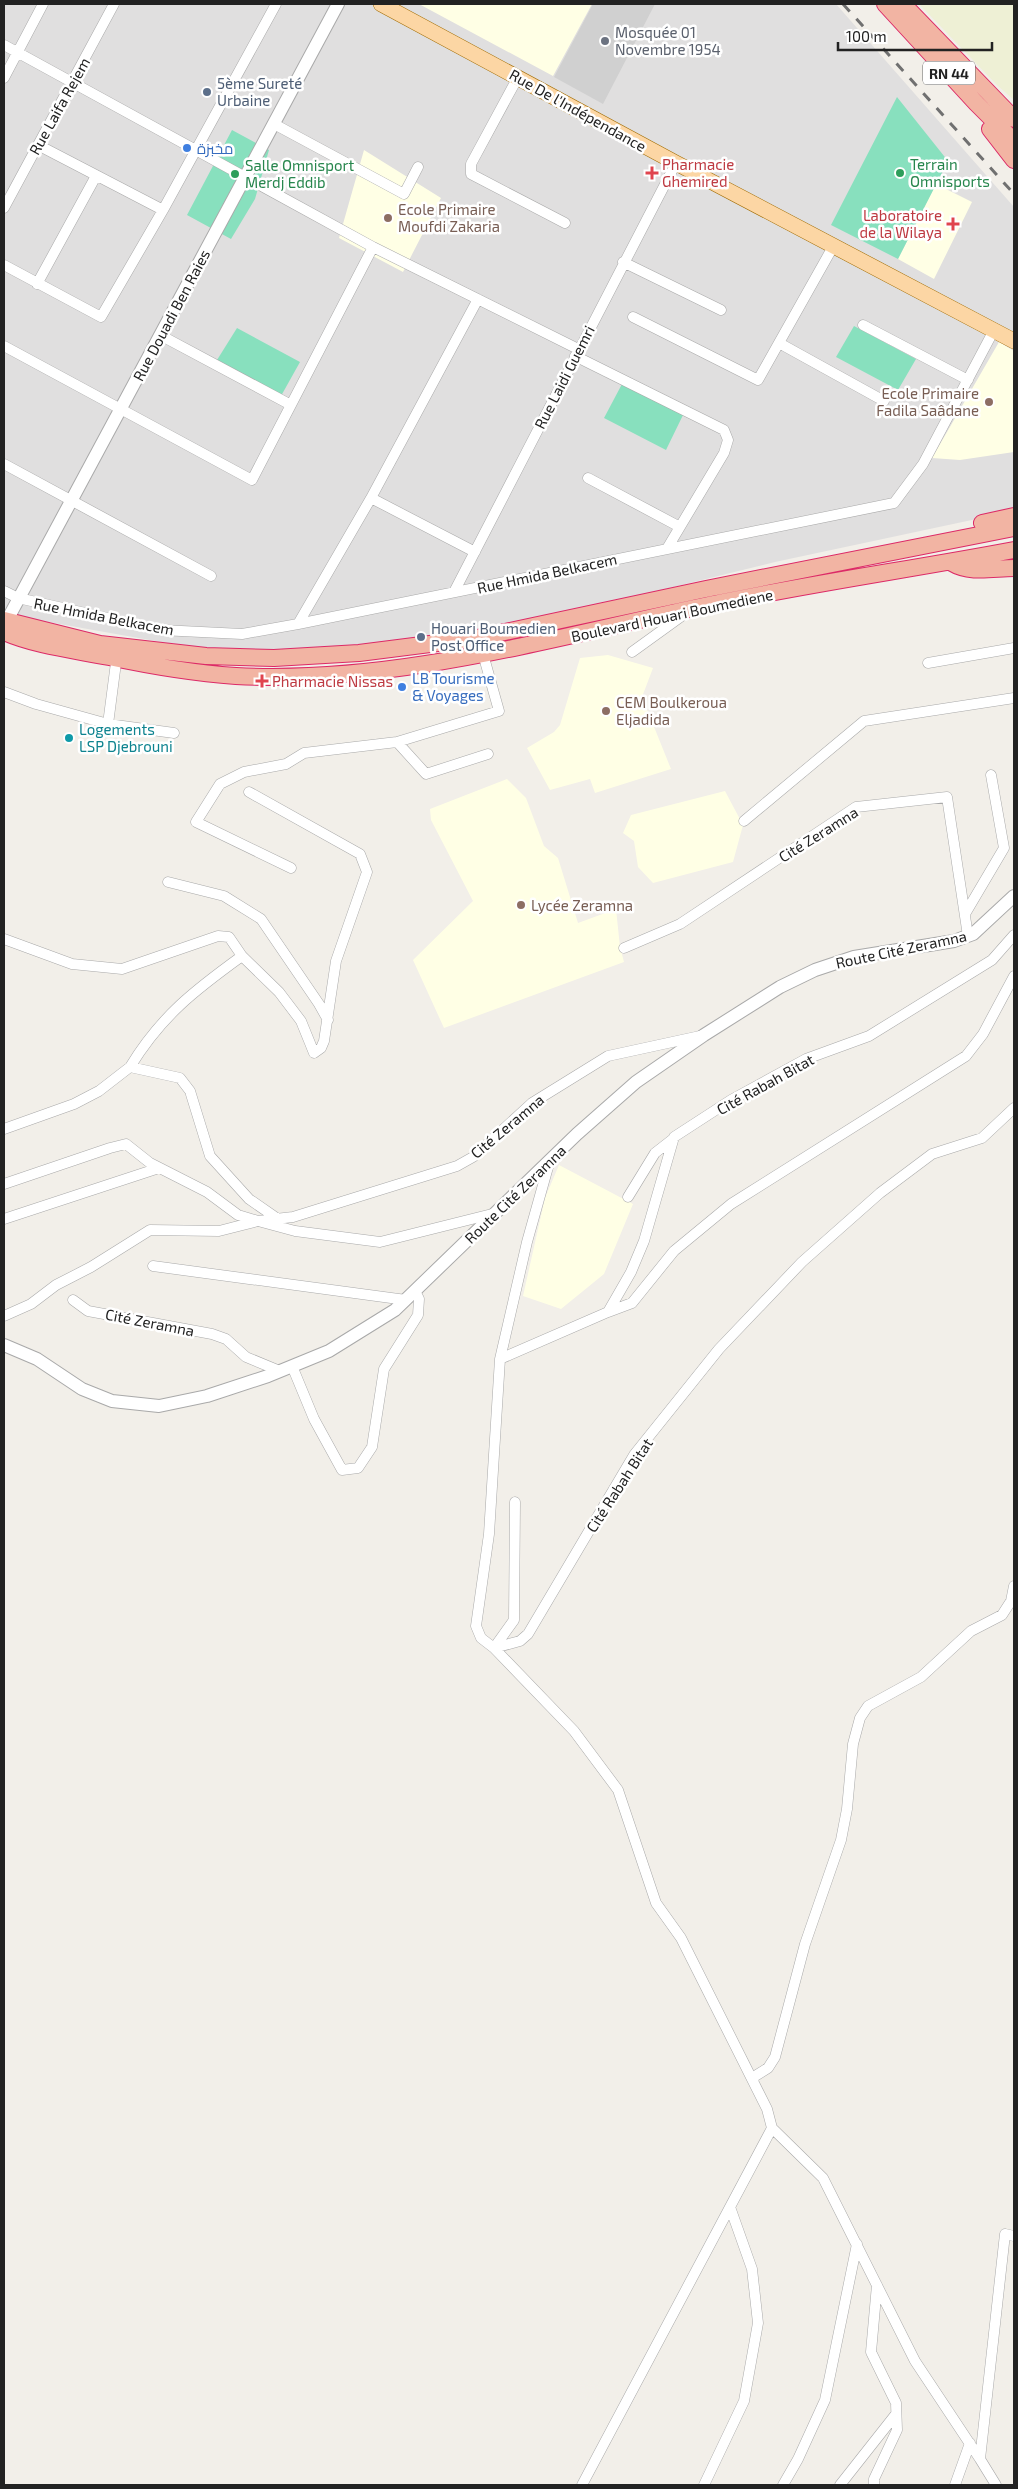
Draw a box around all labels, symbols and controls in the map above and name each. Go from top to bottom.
scale bar [838,20,992,52]
place label: Mosquée 01 Novembre 1954 [615,23,721,58]
text: 100 m [846,27,887,45]
marker: Mosquée 01 Novembre 1954 [599,35,611,47]
street label: Rue Laifa Rejem [25,54,94,158]
road number: RN 44 [923,62,975,84]
street label: Rue De l'Indépendance [507,65,649,155]
place label: 5ème Sureté Urbaine [217,74,302,109]
marker: 5ème Sureté Urbaine [201,86,213,98]
place label: مخبزة [197,139,233,158]
marker: مخبزة [181,142,193,154]
place label: Pharmacie Ghemired [662,155,734,190]
place label: Terrain Omnisports [910,155,990,190]
place label: Salle Omnisport Merdj Eddib [245,156,354,192]
marker: Pharmacie Ghemired [646,167,658,179]
marker: Terrain Omnisports [894,167,906,179]
marker: Salle Omnisport Merdj Eddib [229,168,241,180]
place label: Ecole Primaire Moufdi Zakaria [398,200,500,235]
place label: Laboratoire de la Wilaya [859,206,942,241]
marker: Ecole Primaire Moufdi Zakaria [382,212,394,224]
marker: Laboratoire de la Wilaya [946,217,960,231]
street label: Rue Douadi Ben Raies [129,246,213,384]
street label: Rue Laidi Guemri [530,322,598,432]
place label: Ecole Primaire Fadila Saâdane [876,384,979,419]
marker: Ecole Primaire Fadila Saâdane [983,396,995,408]
street label: Rue Hmida Belkacem [475,549,619,597]
street label: Boulevard Houari Boumediene [569,585,775,645]
street label: Rue Hmida Belkacem [32,594,176,638]
place label: Houari Boumedien Post Office [431,619,556,654]
marker: Houari Boumedien Post Office [415,631,427,643]
place label: LB Tourisme & Voyages [412,669,495,704]
place label: Pharmacie Nissas [272,672,393,690]
marker: Pharmacie Nissas [256,675,268,687]
marker: LB Tourisme & Voyages [396,681,408,693]
place label: CEM Boulkeroua Eljadida [616,693,727,729]
marker: CEM Boulkeroua Eljadida [600,705,612,717]
place label: Logements LSP Djebrouni [79,720,173,756]
marker: Logements LSP Djebrouni [63,732,75,744]
street label: Cité Zeramna [775,802,861,866]
place label: Lycée Zeramna [531,896,633,914]
marker: Lycée Zeramna [515,899,527,911]
street label: Route Cité Zeramna [834,926,968,972]
street label: Cité Rabah Bitat [713,1050,817,1118]
street label: Cité Zeramna [467,1090,547,1162]
street label: Route Cité Zeramna [461,1141,569,1247]
street label: Cité Zeramna [104,1305,196,1339]
street label: Cité Rabah Bitat [582,1434,656,1535]

